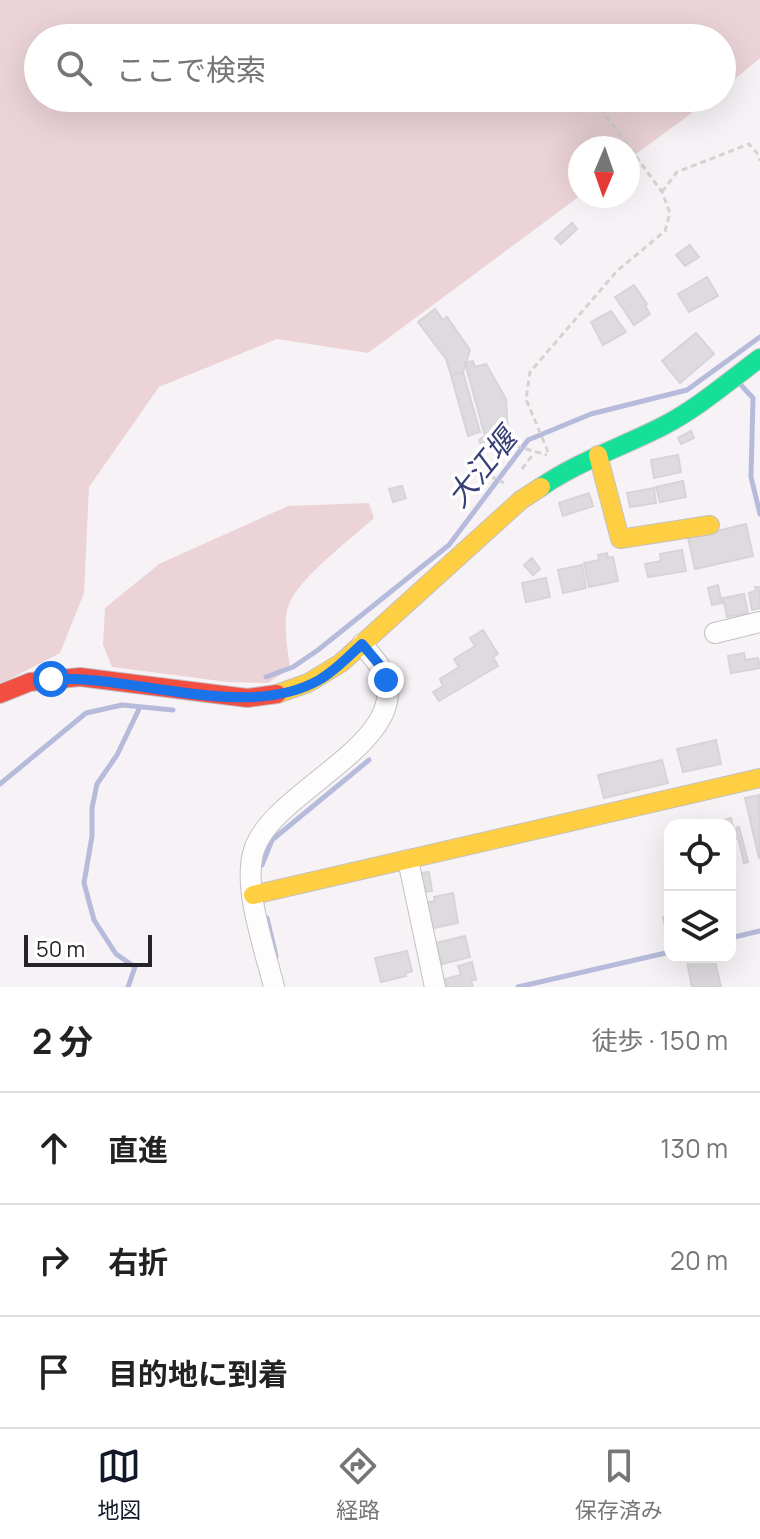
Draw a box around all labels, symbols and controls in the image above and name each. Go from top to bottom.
search box [24,24,736,112]
icon: search [52,46,96,90]
text: ここで検索 [116,49,266,90]
north arrow [568,136,640,208]
water label: 大江堰 [437,415,528,515]
route start [33,661,69,697]
route end [368,662,404,698]
map controls [664,819,736,963]
button: locate [664,819,736,891]
button: layers [664,891,736,963]
scale bar [24,931,152,967]
text: 50 m [36,934,85,964]
text: 2 分 [32,1018,93,1064]
text: 徒歩 · 150 m [591,1022,728,1058]
icon: ahead [32,1126,76,1170]
text: 直進 [108,1129,168,1170]
text: 130 m [660,1130,728,1166]
icon: right [32,1238,76,1282]
text: 右折 [108,1241,168,1282]
text: 20 m [670,1242,728,1278]
icon: arrive [32,1350,76,1394]
text: 目的地に到着 [108,1353,288,1394]
tab: 地図 [97,1444,141,1525]
tab: 経路 [336,1444,380,1525]
tab: 保存済み [575,1444,663,1525]

